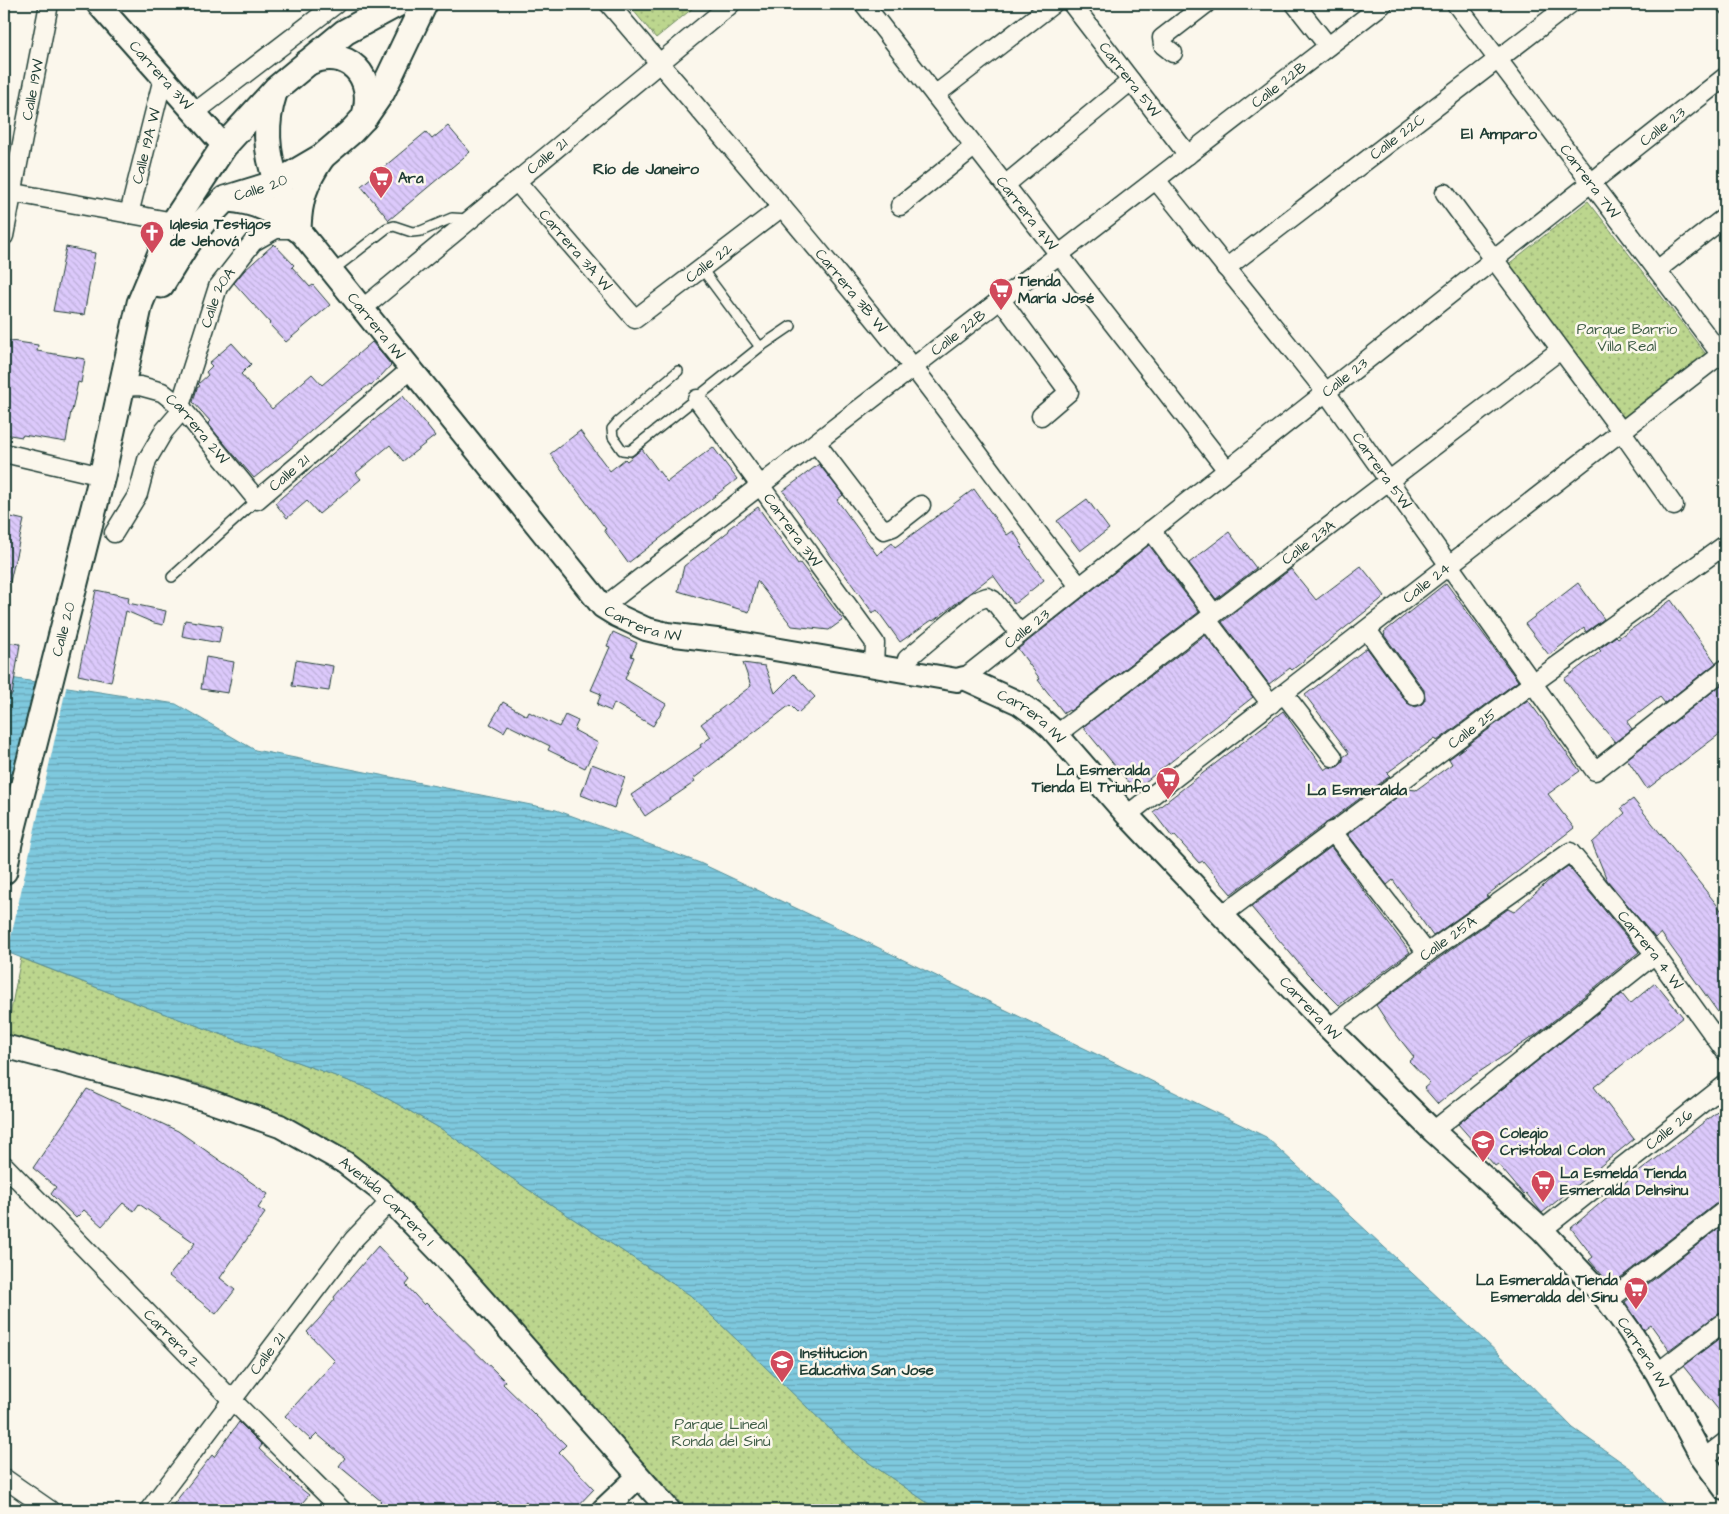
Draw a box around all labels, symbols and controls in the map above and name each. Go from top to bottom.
street label: Carrera 3W [124,36,197,115]
street label: Carrera 5W [1094,38,1165,122]
street label: Calle 22B [1247,57,1311,113]
street label: Calle 19W [17,58,49,122]
street label: Calle 23 [1635,102,1690,152]
street label: Calle 19A W [127,106,166,186]
street label: Calle 22C [1366,109,1430,165]
district label: El Amparo [1461,123,1538,145]
street label: Calle 21 [522,133,572,180]
street label: Carrera 7W [1554,140,1624,223]
district label: Río de Janeiro [593,158,700,180]
supermarket icon: Ara [368,165,394,199]
place label: Ara [398,168,424,189]
street label: Calle 20 [231,169,292,207]
street label: Carrera 4W [991,172,1062,255]
street label: Carrera 3A W [534,205,616,296]
place label: Iglesia Testigos de Jehová [169,214,271,252]
church icon: Iglesia Testigos de Jehová [139,220,165,254]
street label: Calle 22 [681,238,737,288]
street label: Carrera 3B W [810,244,892,337]
street label: Calle 20A [196,263,241,331]
place label: Tienda María José [1017,271,1094,309]
supermarket icon: Tienda María José [988,277,1014,311]
street label: Carrera 1W [342,288,409,364]
street label: Calle 22B [926,304,991,361]
park label: Parque Barrio Villa Real [1577,319,1678,357]
street label: Calle 23 [1317,353,1373,403]
street label: Carrera 2W [161,389,233,469]
street label: Carrera 5W [1347,428,1416,513]
street label: Calle 21 [264,450,314,497]
street label: Carrera 3W [758,489,826,571]
street label: Calle 23A [1277,515,1340,570]
street label: Calle 24 [1398,558,1455,608]
street label: Calle 20 [47,599,81,659]
street label: Carrera 1W [600,600,682,647]
street label: Calle 23 [1000,604,1055,654]
street label: Carrera 1W [993,684,1070,748]
street label: Calle 25 [1444,703,1502,754]
place label: La Esmeralda Tienda El Triunfo [1031,760,1151,798]
supermarket icon: La Esmeralda Tienda El Triunfo [1155,766,1181,800]
district label: La Esmeralda [1307,779,1408,801]
street label: Carrera 4 W [1612,906,1687,994]
street label: Calle 25A [1415,911,1482,966]
street label: Carrera 1W [1274,972,1345,1045]
street label: Calle 26 [1641,1104,1698,1155]
place label: Colegio Cristobal Colon [1500,1123,1605,1161]
school or university icon: Colegio Cristobal Colon [1470,1129,1496,1163]
street label: Avenida Carrera 1 [334,1152,439,1251]
place label: La Esmelda Tienda Esmeralda Delnsinu [1560,1163,1689,1201]
supermarket icon: La Esmelda Tienda Esmeralda Delnsinu [1530,1169,1556,1203]
place label: La Esmeralda Tienda Esmeralda del Sinu [1476,1270,1618,1308]
supermarket icon: La Esmeralda Tienda Esmeralda del Sinu [1623,1276,1649,1310]
street label: Carrera 2 [138,1305,205,1372]
street label: Carrera 1W [1612,1313,1673,1392]
street label: Calle 21 [245,1329,290,1379]
place label: Institucion Educativa San Jose [800,1343,934,1381]
school or university icon: Institucion Educativa San Jose [769,1349,795,1383]
park label: Parque Lineal Ronda del Sinú [671,1414,771,1452]

